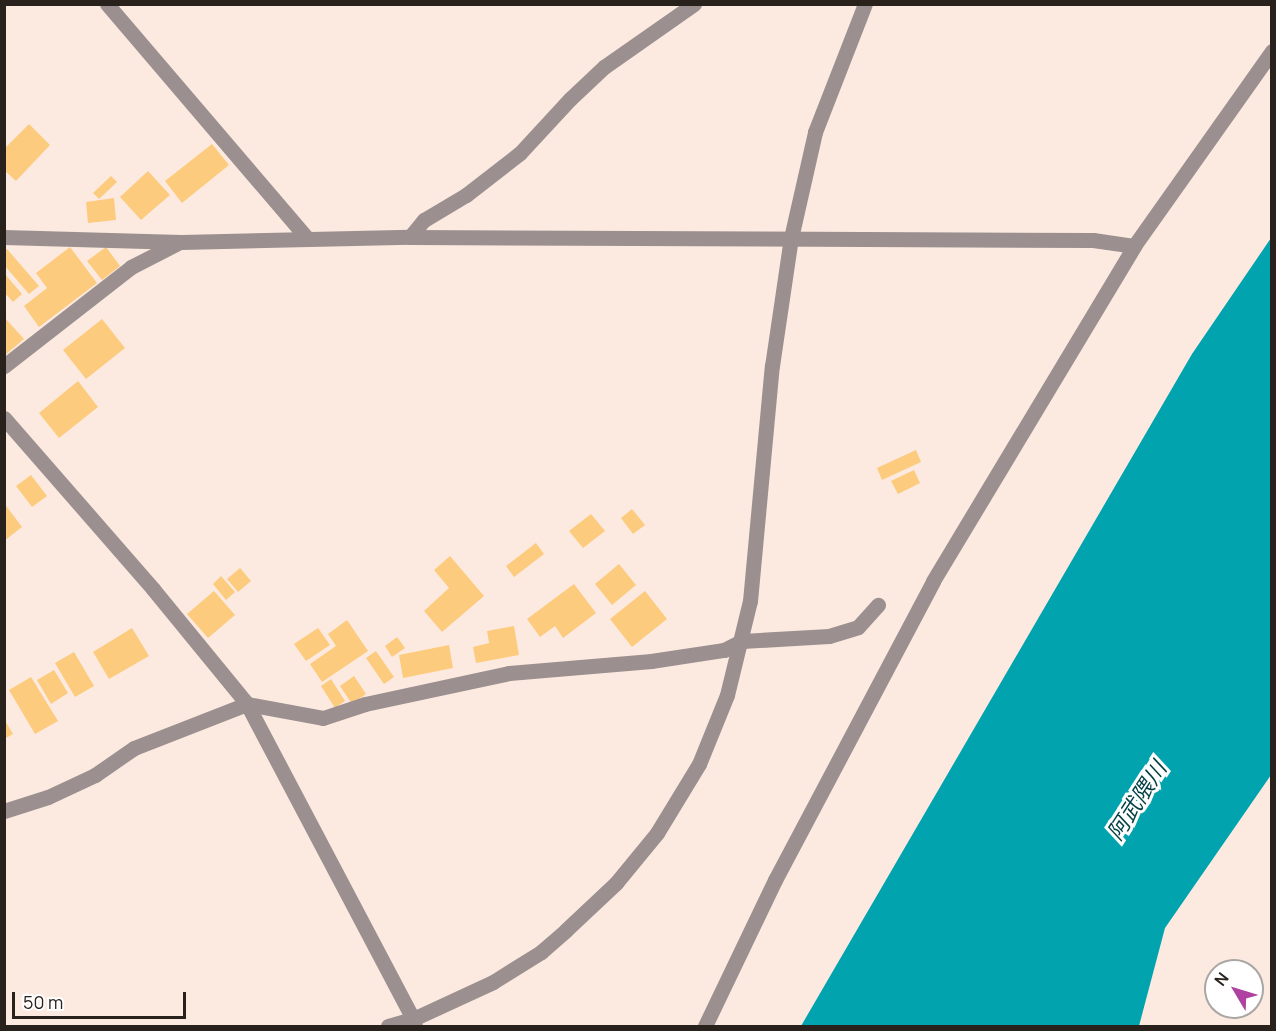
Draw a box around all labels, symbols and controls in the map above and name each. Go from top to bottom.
water label: 阿武隈川 [1102,757,1172,845]
north arrow [1204,959,1264,1019]
text: N [1209,968,1234,990]
scale bar [15,980,189,1018]
text: 50 m [23,990,63,1014]

